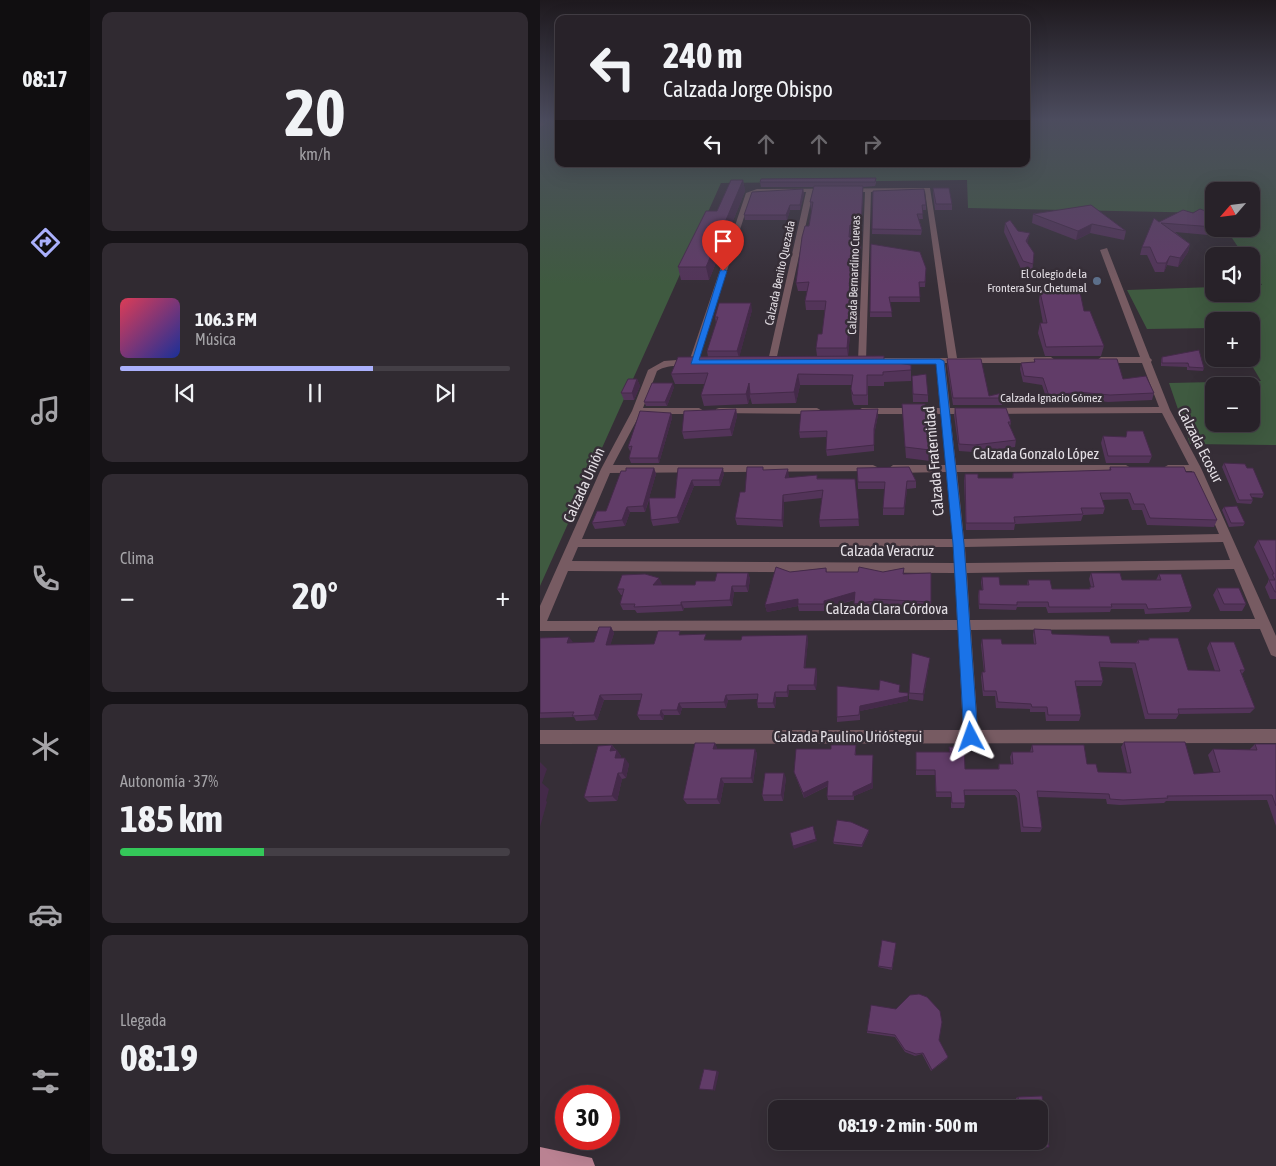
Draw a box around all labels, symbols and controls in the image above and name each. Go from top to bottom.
icon: left [580,35,645,100]
text: 240 m [663,35,742,75]
text: 08:17 [22,66,68,92]
text: 20 [284,75,346,150]
text: Calzada Jorge Obispo [663,76,833,102]
icon: left [699,130,727,158]
icon: ahead [752,130,780,158]
icon: ahead [805,130,833,158]
icon: right [858,130,886,158]
text: km/h [299,145,331,163]
north arrow [1205,182,1260,238]
map controls [1205,182,1260,432]
street label: Calzada Bernardino Cuevas [845,215,863,335]
street label: Calzada Benito Quezada [762,219,798,327]
pin [702,220,744,271]
icon: directions [28,225,63,260]
icon: arrive [709,227,737,255]
button: sound [1205,247,1260,302]
place label: El Colegio de la Frontera Sur, Chetumal [987,267,1088,295]
marker: El Colegio de la Frontera Sur, Chetumal [1091,275,1103,287]
text: 106.3 FM [195,308,257,330]
button: + [1205,312,1260,367]
text: Música [195,330,236,348]
button: − [1205,377,1260,432]
icon: previous [171,379,199,407]
icon: pause [301,379,329,407]
icon: next [431,379,459,407]
street label: Calzada Ignacio Gómez [1000,391,1102,405]
icon: music [28,393,63,428]
street label: Calzada Ecosur [1174,404,1227,486]
street label: Calzada Fraternidad [920,405,947,517]
street label: Calzada Unión [559,445,608,525]
street label: Calzada Gonzalo López [973,445,1100,462]
street label: Calzada Veracruz [840,542,934,559]
text: Clima [120,549,154,567]
icon: phone [28,561,63,596]
text: 20° [292,574,338,617]
text: − [120,580,135,612]
text: + [495,580,510,612]
street label: Calzada Clara Córdova [826,600,948,617]
position arrow [944,710,996,762]
street label: Calzada Paulino Urióstegui [774,728,922,745]
icon: climate [28,729,63,764]
text: Autonomía · 37% [120,772,218,790]
text: 185 km [120,797,223,840]
icon: car [28,897,63,932]
text: Llegada [120,1011,167,1029]
text: 08:19 [120,1036,198,1079]
icon: filters [28,1064,63,1099]
speed limit sign: 30 [555,1085,620,1150]
text: 08:19 · 2 min · 500 m [838,1114,978,1136]

